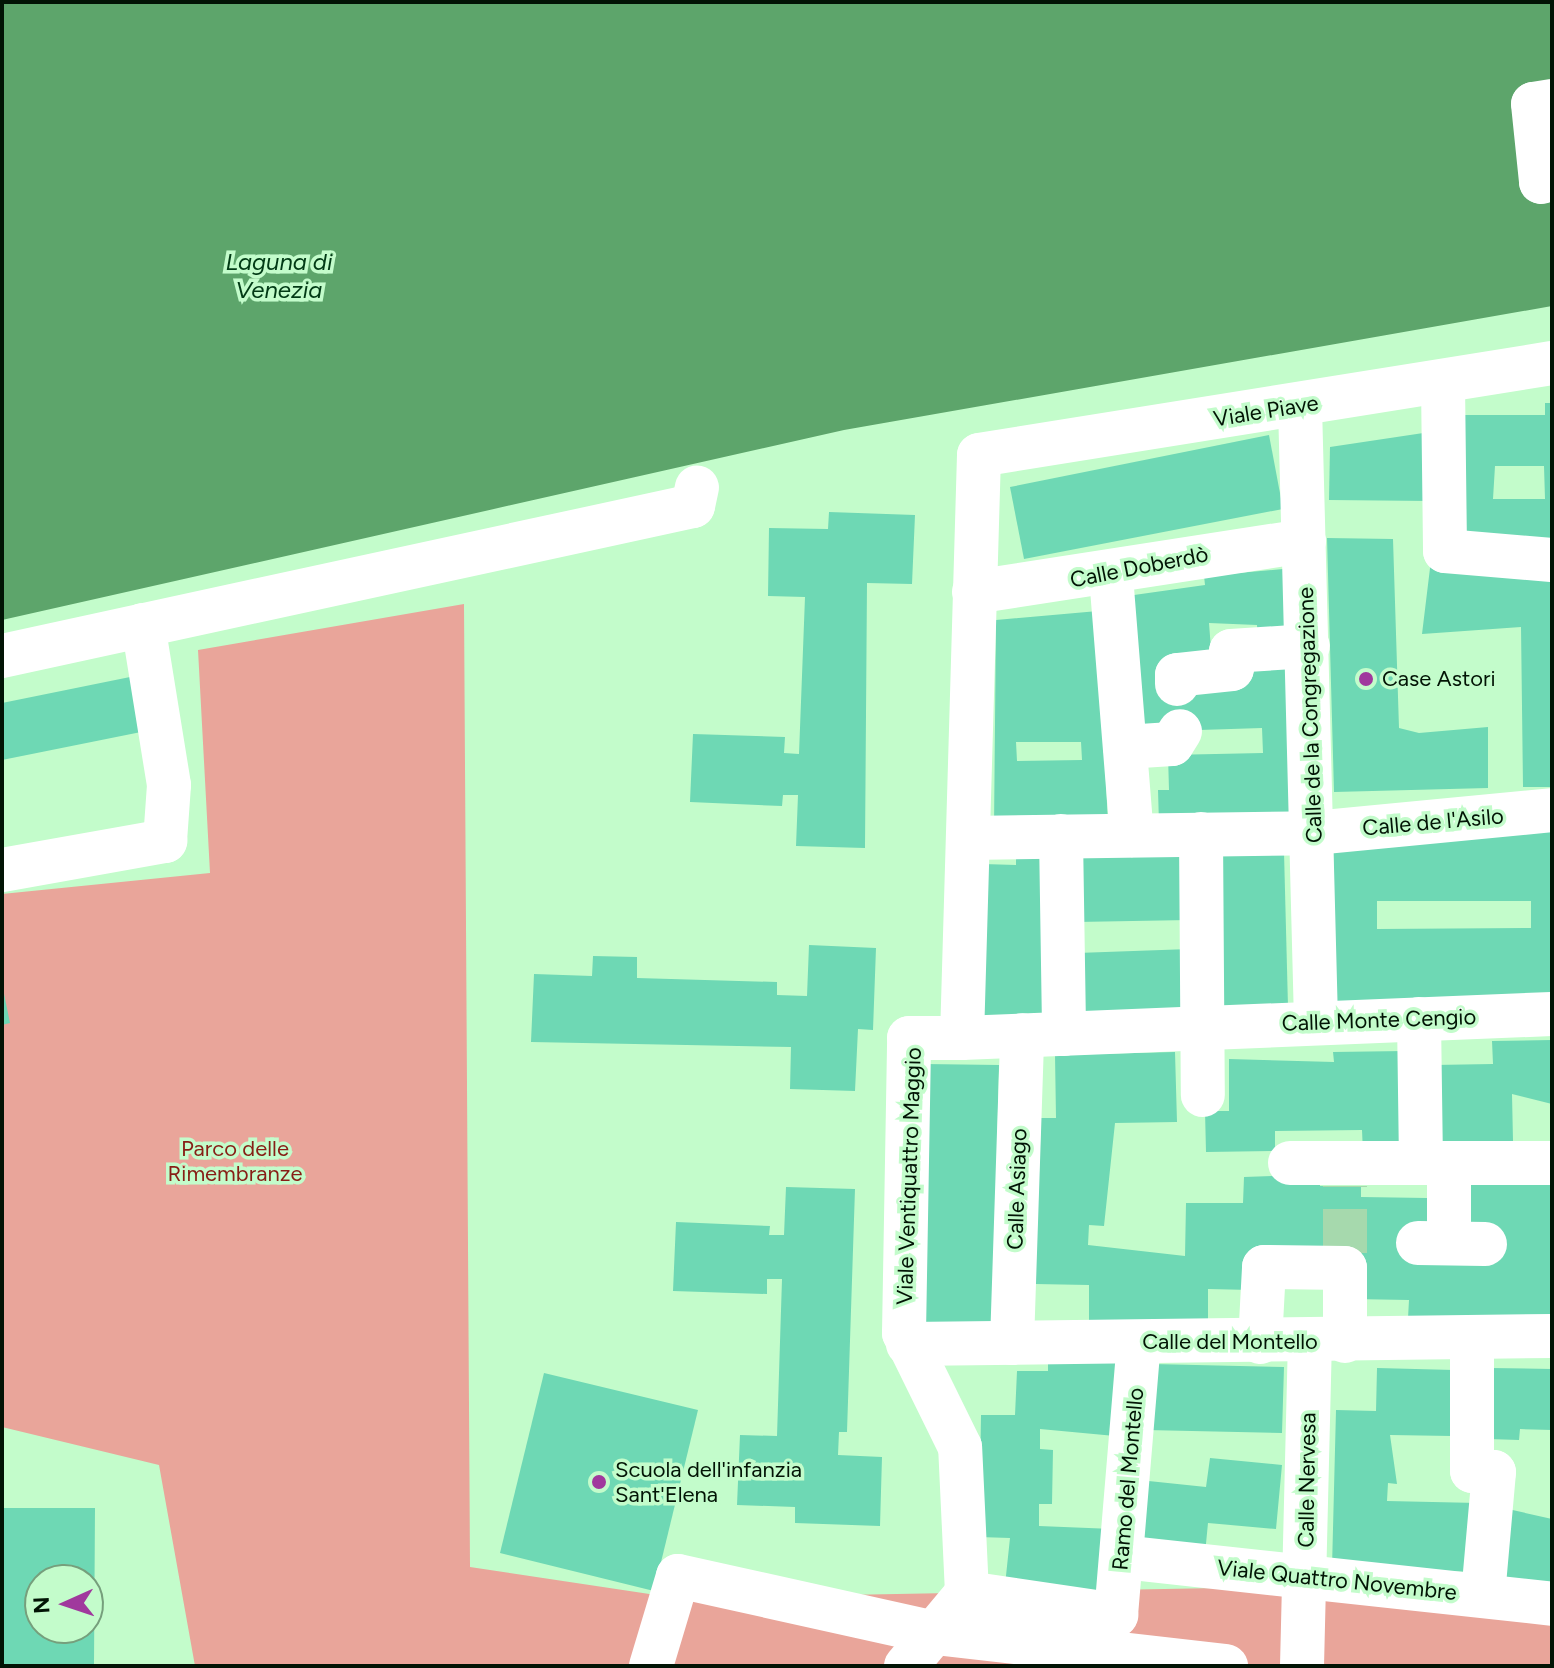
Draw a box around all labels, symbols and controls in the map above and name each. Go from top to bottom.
water label: Laguna di Venezia [225,248,333,304]
street label: Viale Piave [1212,390,1320,432]
street label: Calle Doberdò [1068,541,1210,593]
street label: Calle de la Congregazione [1292,586,1328,844]
place label: Case Astori [1382,666,1495,692]
marker: Case Astori [1357,670,1375,688]
street label: Calle de l'Asilo [1361,803,1505,841]
street label: Calle Monte Cengio [1281,1003,1477,1037]
street label: Viale Ventiquattro Maggio [891,1047,927,1305]
street label: Calle Asiago [1002,1128,1032,1250]
park label: Parco delle Rimembranze [168,1135,302,1186]
street label: Calle del Montello [1142,1329,1318,1355]
street label: Ramo del Montello [1107,1386,1149,1572]
street label: Calle Nervesa [1293,1412,1321,1548]
place label: Scuola dell'infanzia Sant'Elena [615,1456,802,1508]
marker: Scuola dell'infanzia Sant'Elena [590,1473,608,1491]
street label: Viale Quattro Novembre [1216,1554,1458,1606]
north arrow [24,1564,104,1644]
text: N [28,1596,55,1614]

